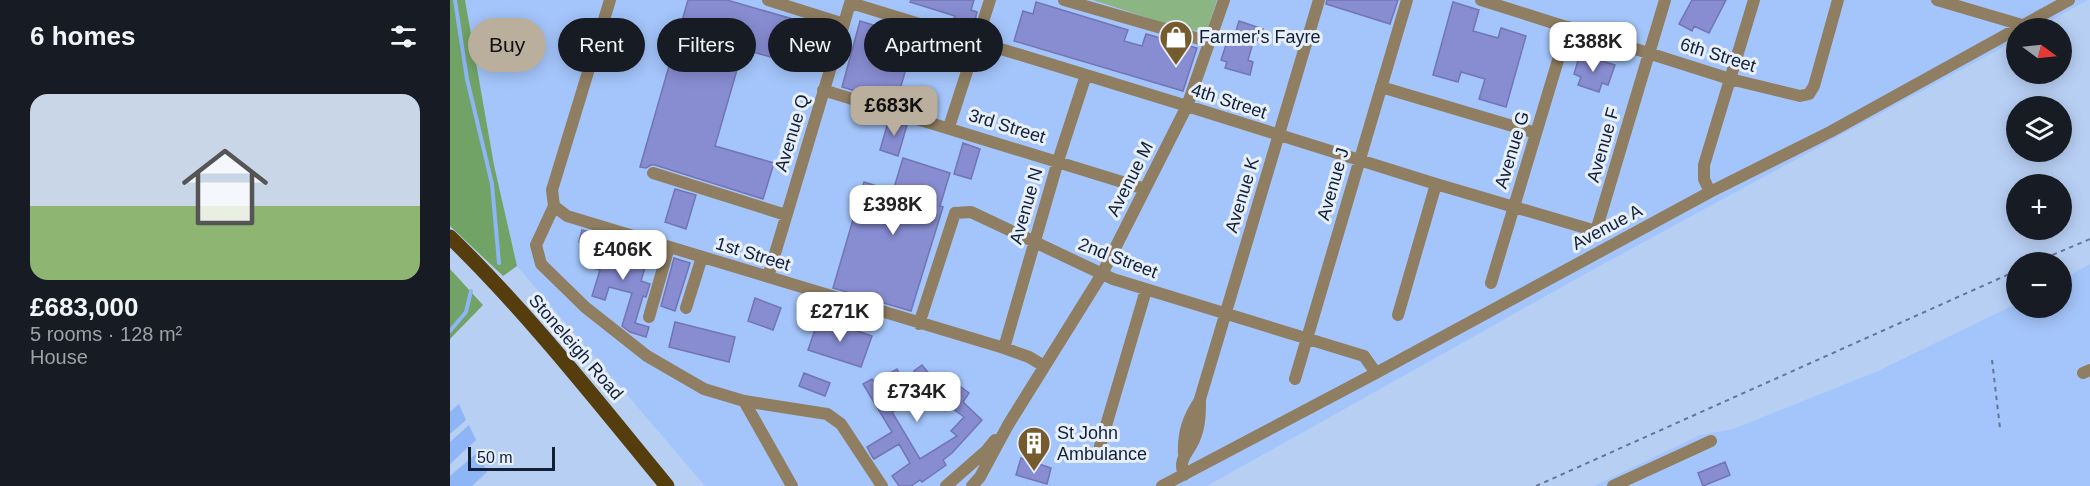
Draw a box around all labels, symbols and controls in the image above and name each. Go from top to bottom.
chip: Buy [468,18,546,72]
chip: Rent [558,18,645,72]
chip: Filters [657,18,756,72]
chip: New [768,18,852,72]
chip: Apartment [864,18,1003,72]
north arrow [2006,18,2072,84]
map controls [2006,18,2072,318]
shop icon: Farmer's Fayre [1158,19,1194,66]
icon: filters [387,20,420,53]
text: 6 homes [30,21,136,51]
pin: £388K [1551,22,1635,73]
place label: Farmer's Fayre [1199,27,1320,47]
text: £388K [1564,30,1622,52]
street label: 6th Street [1678,34,1758,76]
street label: 4th Street [1189,79,1269,123]
pin: £683K [852,86,936,137]
street label: Avenue Q [771,92,813,174]
text: £683K [865,94,923,116]
button: layers [2006,96,2072,162]
street label: 3rd Street [966,105,1048,147]
street label: Avenue F [1583,105,1623,185]
street label: Avenue G [1491,109,1533,191]
icon: home [171,133,279,241]
street label: Avenue M [1103,138,1157,220]
street label: Avenue J [1313,145,1353,223]
street label: Avenue K [1221,155,1263,235]
street label: Avenue N [1006,165,1046,247]
button: + [2006,174,2072,240]
pin: £398K [851,185,935,236]
text: £398K [864,193,922,215]
street label: Avenue A [1568,200,1646,254]
pin: £406K [581,230,665,281]
street label: 1st Street [713,233,793,275]
street label: 2nd Street [1076,234,1160,282]
text: £406K [594,238,652,260]
button: − [2006,252,2072,318]
street label: Stoneleigh Road [525,290,627,404]
text: £683,000 [30,292,138,322]
pin: £271K [798,292,882,343]
text: £271K [811,300,869,322]
text: 5 rooms · 128 m² [30,323,182,345]
text: House [30,346,88,368]
pin: £734K [875,372,959,423]
text: £734K [888,380,946,402]
place label: St John Ambulance [1057,423,1147,464]
building icon: St John Ambulance [1016,425,1052,472]
scale bar [468,444,555,472]
text: 50 m [477,449,513,466]

